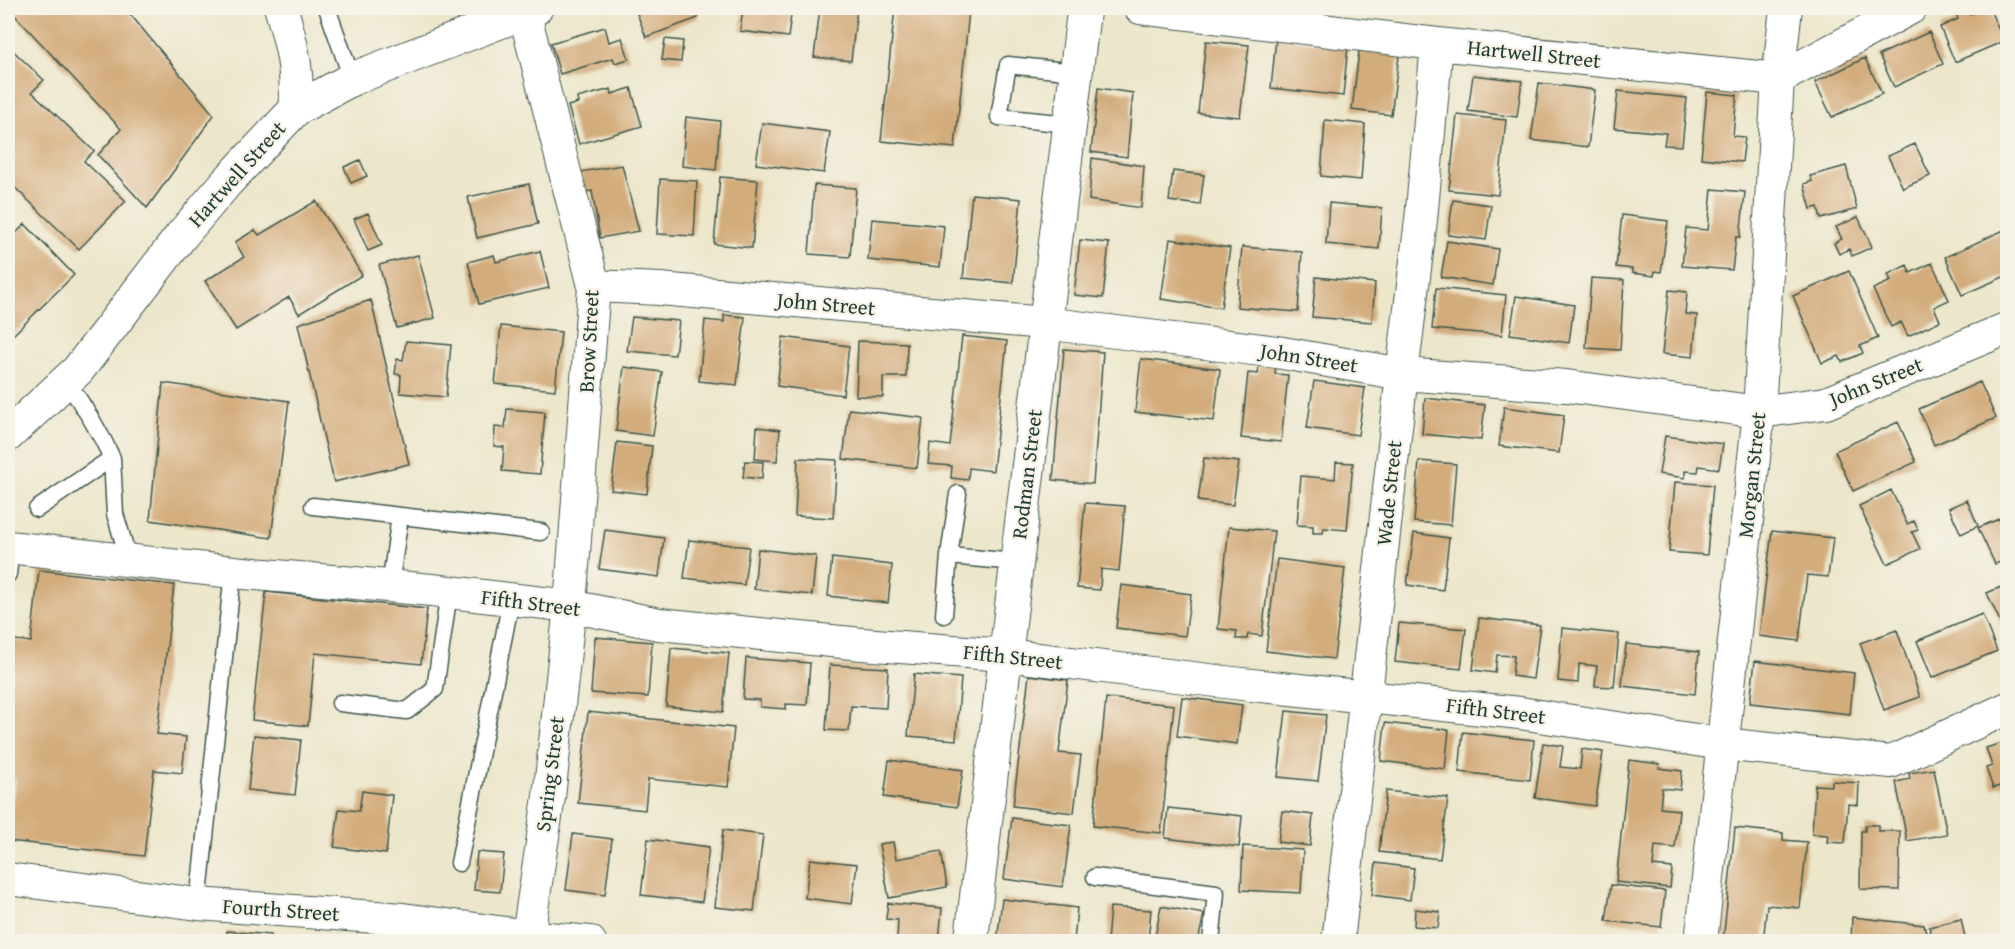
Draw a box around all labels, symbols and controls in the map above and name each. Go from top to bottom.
street label: Hartwell Street [1466,31,1603,76]
street label: Hartwell Street [180,113,293,234]
street label: John Street [773,283,877,323]
street label: Brow Street [570,288,607,393]
street label: John Street [1255,334,1361,381]
street label: John Street [1821,348,1928,416]
street label: Rodman Street [1003,407,1050,541]
street label: Morgan Street [1729,410,1774,539]
street label: Wade Street [1368,438,1410,547]
street label: Fifth Street [480,581,583,624]
street label: Fifth Street [962,636,1065,677]
street label: Fifth Street [1445,689,1548,732]
street label: Spring Street [527,714,572,833]
street label: Fourth Street [222,890,341,929]

